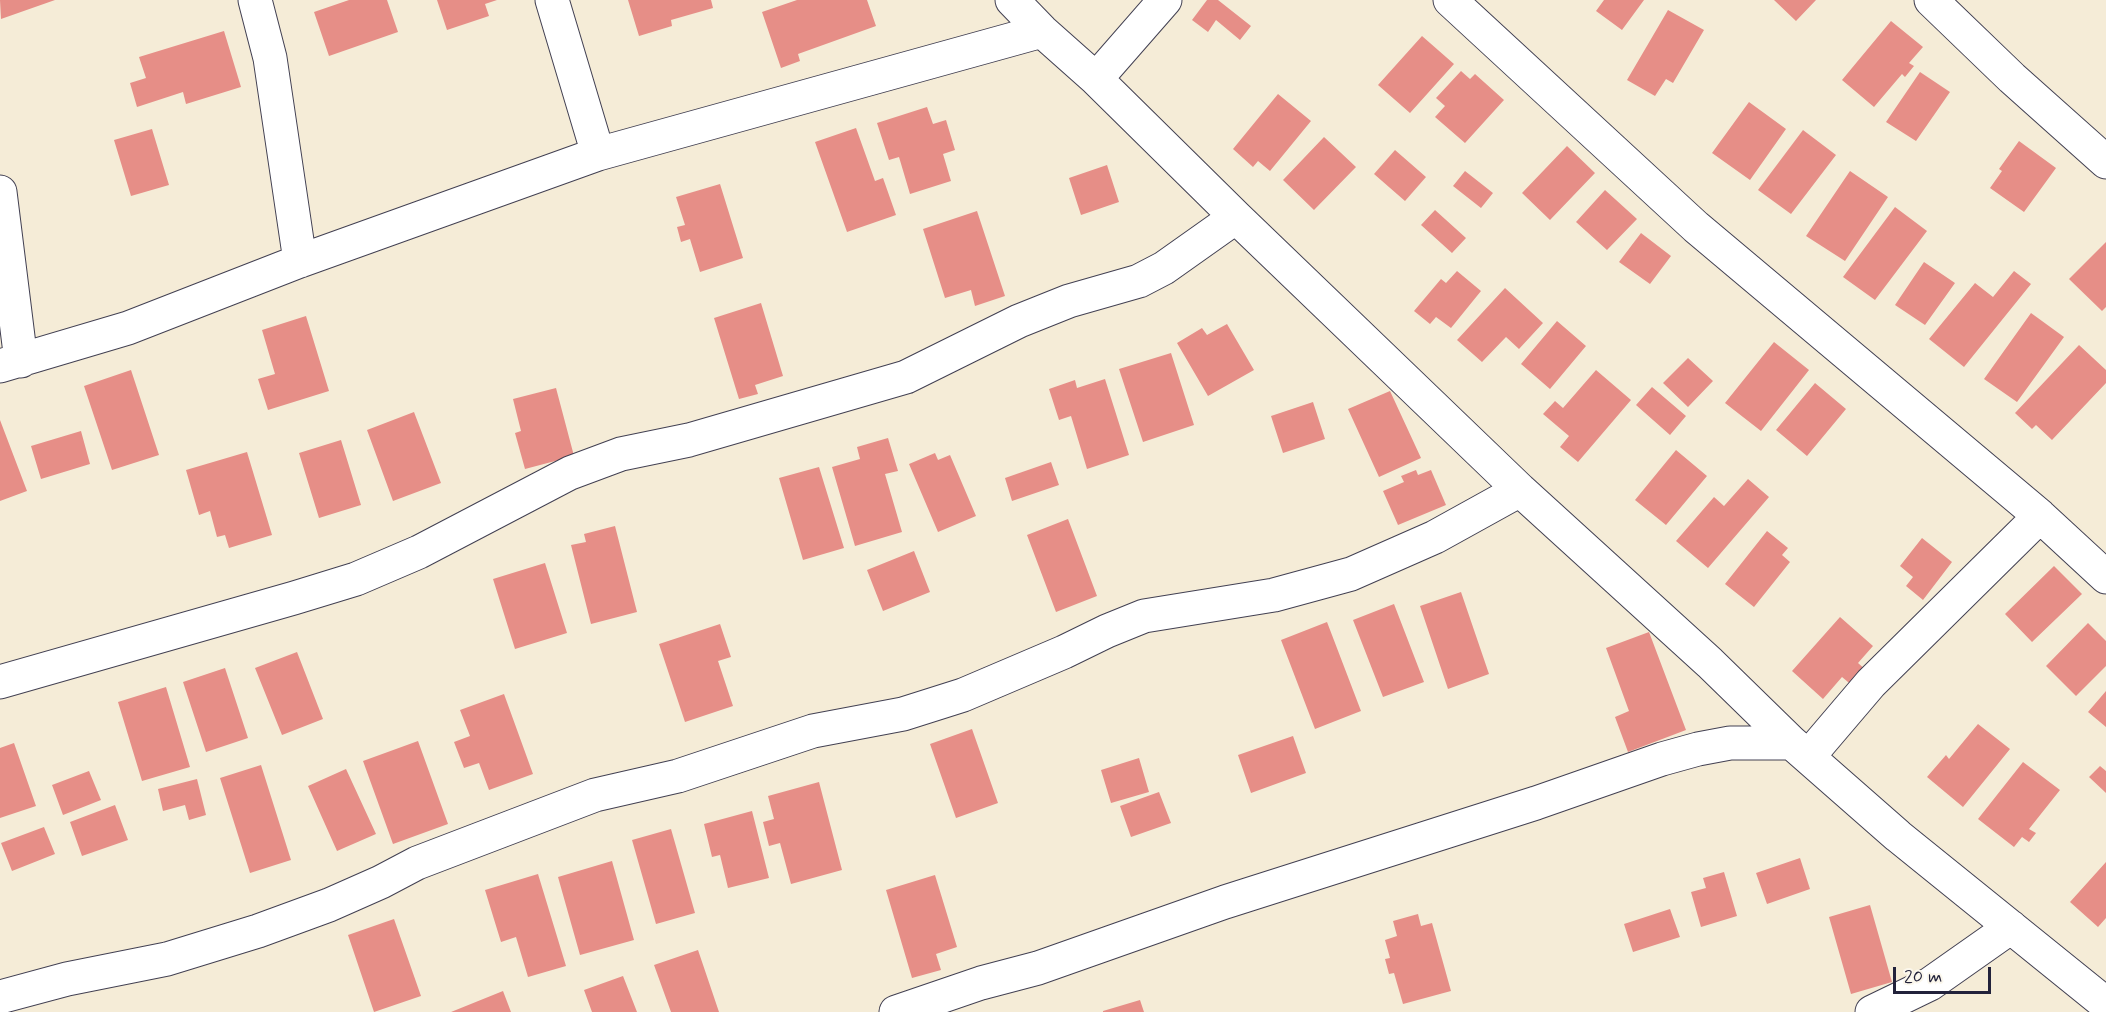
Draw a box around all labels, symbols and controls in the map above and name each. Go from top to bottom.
scale bar [1896,955,1994,993]
text: 20 m [1904,965,1942,989]

